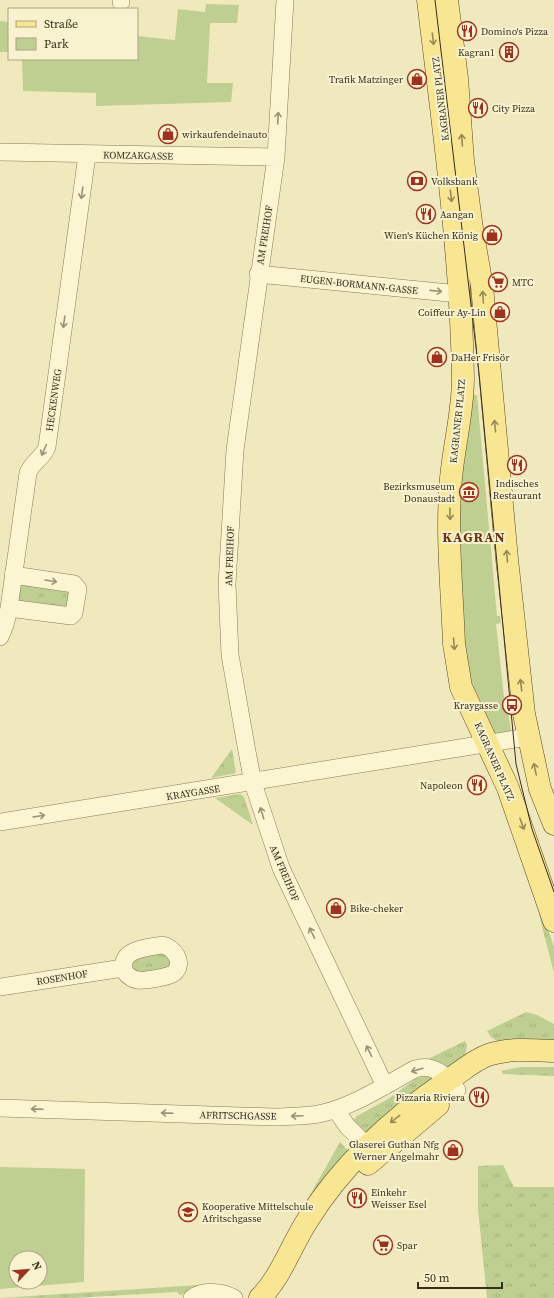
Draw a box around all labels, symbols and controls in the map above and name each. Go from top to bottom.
legend [8,8,138,60]
text: Straße [44,16,78,32]
restaurant icon: Domino's Pizza [456,20,478,42]
place label: Domino's Pizza [481,25,549,38]
one-way arrow [429,32,437,45]
text: Park [44,36,69,52]
building icon: Kagran1 [498,41,520,63]
place label: Kagran1 [458,46,495,59]
street label: KAGRANER PLATZ [429,56,452,142]
shop icon: Trafik Matzinger [406,68,428,90]
place label: Trafik Matzinger [329,73,404,86]
restaurant icon: City Pizza [467,97,489,119]
place label: City Pizza [492,102,536,115]
one-way arrow [275,112,282,125]
shop icon: wirkaufendeinauto [157,123,179,145]
place label: wirkaufendeinauto [182,128,268,141]
one-way arrow [458,134,465,147]
street label: KOMZAKGASSE [103,148,173,163]
bank icon: Volksbank [406,170,428,192]
place label: Volksbank [431,175,478,188]
one-way arrow [78,186,86,199]
one-way arrow [447,189,455,202]
restaurant icon: Aangan [415,203,437,225]
street label: AM FREIHOF [253,204,276,266]
place label: Aangan [440,208,474,221]
shop icon: Wien's Küchen König [481,224,503,246]
place label: Wien's Küchen König [384,229,478,242]
supermarket icon: MTC [487,271,509,293]
street label: EUGEN-BORMANN-GASSE [299,272,419,297]
place label: MTC [512,276,533,289]
one-way arrow [429,288,442,295]
one-way arrow [480,291,487,304]
shop icon: Coiffeur Ay-Lin [489,301,511,323]
place label: Coiffeur Ay-Lin [418,306,486,319]
one-way arrow [60,315,68,328]
shop icon: DaHer Frisör [426,346,448,368]
place label: DaHer Frisör [451,351,510,364]
street label: HECKENWEG [43,368,64,432]
street label: KAGRANER PLATZ [447,378,468,464]
one-way arrow [491,420,498,433]
one-way arrow [40,444,47,456]
restaurant icon: Indisches Restaurant [506,454,528,476]
place label: Indisches Restaurant [493,477,542,502]
place label: Bezirksmuseum Donaustadt [383,480,456,505]
museum icon: Bezirksmuseum Donaustadt [458,481,480,503]
one-way arrow [446,507,454,520]
street label: AM FREIHOF [222,526,237,586]
district label: KAGRAN [442,527,506,547]
one-way arrow [503,550,510,563]
one-way arrow [45,577,58,585]
one-way arrow [451,637,458,650]
one-way arrow [517,679,525,692]
bus stop icon: Kraygasse [501,694,523,716]
place label: Kraygasse [453,699,498,712]
street label: KAGRANER PLATZ [471,720,518,803]
one-way arrow [531,763,539,776]
restaurant icon: Napoleon [466,774,488,796]
place label: Napoleon [420,779,463,792]
street label: KRAYGASSE [165,782,221,803]
one-way arrow [258,807,265,820]
one-way arrow [32,812,45,820]
one-way arrow [518,818,526,830]
street label: AM FREIHOF [267,843,302,904]
shop icon: Bike-cheker [325,897,347,919]
place label: Bike-cheker [350,902,404,915]
one-way arrow [308,928,315,940]
street label: ROSENHOF [35,967,89,988]
one-way arrow [365,1045,372,1057]
one-way arrow [411,1067,424,1074]
restaurant icon: Pizzaria Riviera [468,1086,490,1108]
place label: Pizzaria Riviera [396,1091,466,1104]
one-way arrow [31,1105,44,1113]
street label: AFRITSCHGASSE [199,1108,277,1123]
one-way arrow [161,1110,174,1117]
one-way arrow [291,1112,304,1120]
one-way arrow [390,1115,401,1123]
place label: Glaserei Guthan Nfg Werner Angelmahr [349,1138,440,1163]
shop icon: Glaserei Guthan Nfg Werner Angelmahr [442,1139,464,1161]
place label: Einkehr Weisser Esel [371,1186,427,1211]
restaurant icon: Einkehr Weisser Esel [346,1187,368,1209]
place label: Kooperative Mittelschule Afritschgasse [202,1200,313,1225]
school or university icon: Kooperative Mittelschule Afritschgasse [177,1201,199,1223]
supermarket icon: Spar [372,1234,394,1256]
place label: Spar [397,1239,418,1252]
north arrow [8,1250,48,1290]
text: N [28,1259,45,1273]
scale bar [418,1264,502,1290]
text: 50 m [424,1270,450,1286]

